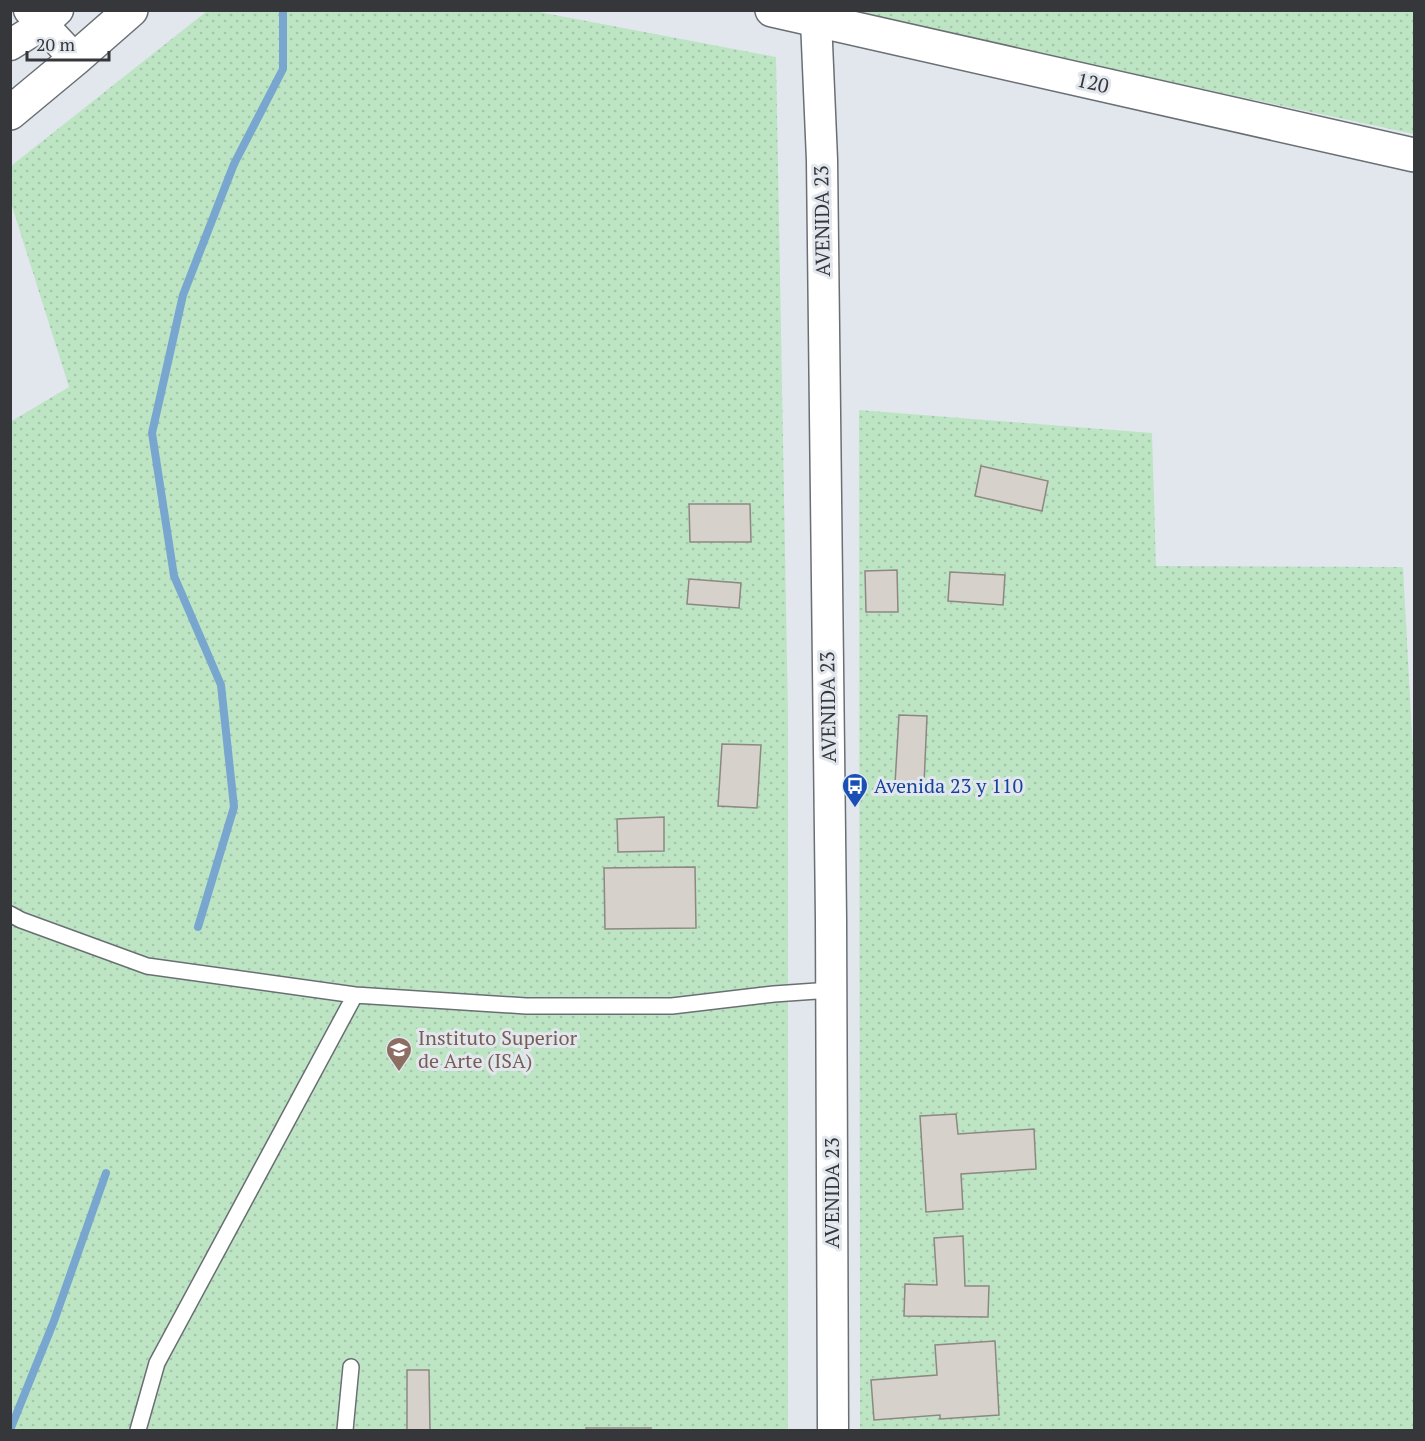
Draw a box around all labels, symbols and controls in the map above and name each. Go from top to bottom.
scale bar [27,24,110,62]
text: 20 m [36,32,76,56]
street label: 120 [1074,66,1112,99]
street label: AVENIDA 23 [807,165,836,277]
street label: AVENIDA 23 [813,651,842,763]
bus stop icon: Avenida 23 y 110 [840,771,870,809]
place label: Avenida 23 y 110 [874,772,1023,799]
place label: Instituto Superior de Arte (ISA) [418,1024,578,1074]
school or university icon: Instituto Superior de Arte (ISA) [384,1035,414,1073]
street label: AVENIDA 23 [818,1137,845,1249]

